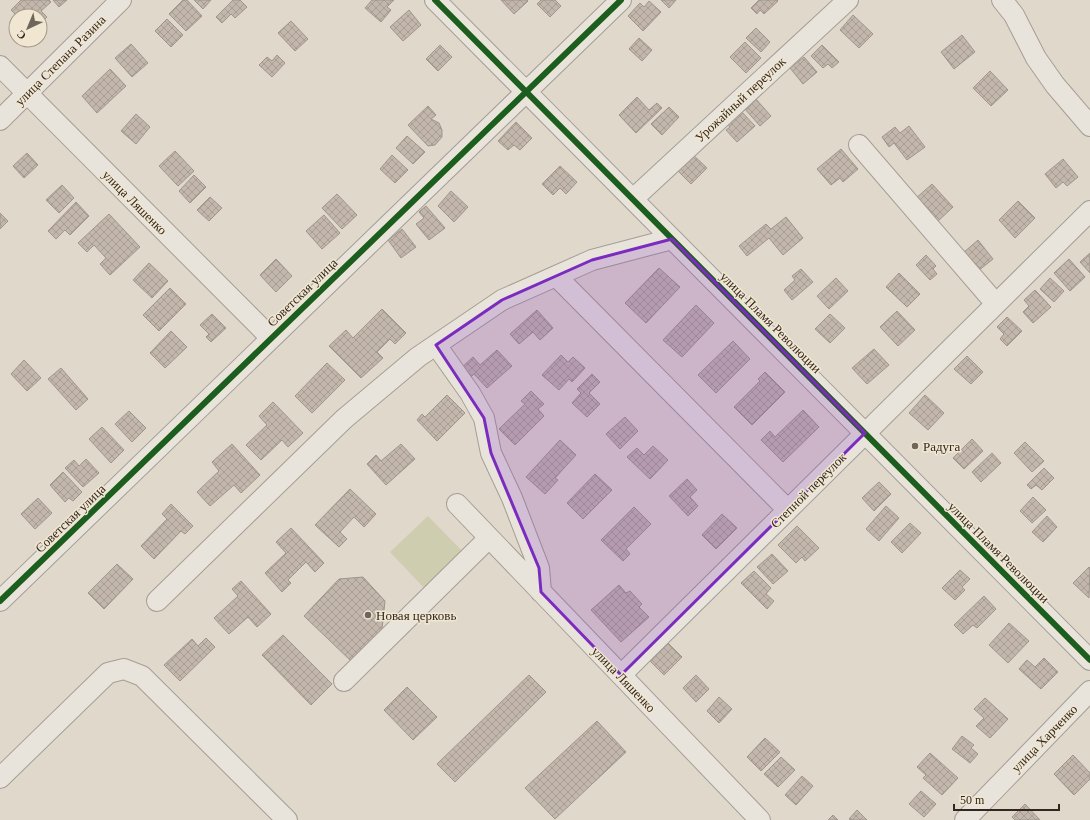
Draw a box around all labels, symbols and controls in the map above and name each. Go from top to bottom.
north arrow [8,8,48,48]
street label: улица Степана Разина [11,11,109,109]
street label: Урожайный переулок [692,53,789,145]
street label: улица Ляшенко [99,167,170,238]
street label: Советская улица [264,255,341,330]
street label: улица Пламя Революции [717,269,824,376]
place label: Радуга [923,439,960,454]
marker: Радуга [910,441,920,451]
street label: Степной переулок [768,449,850,531]
street label: Советская улица [32,481,109,556]
street label: улица Пламя Революции [945,499,1052,606]
place label: Новая церковь [376,608,456,623]
marker: Новая церковь [363,610,373,620]
street label: улица Ляшенко [589,644,659,715]
street label: улица Харченко [1008,701,1080,775]
scale bar [954,786,1059,812]
text: 50 m [960,793,985,807]

